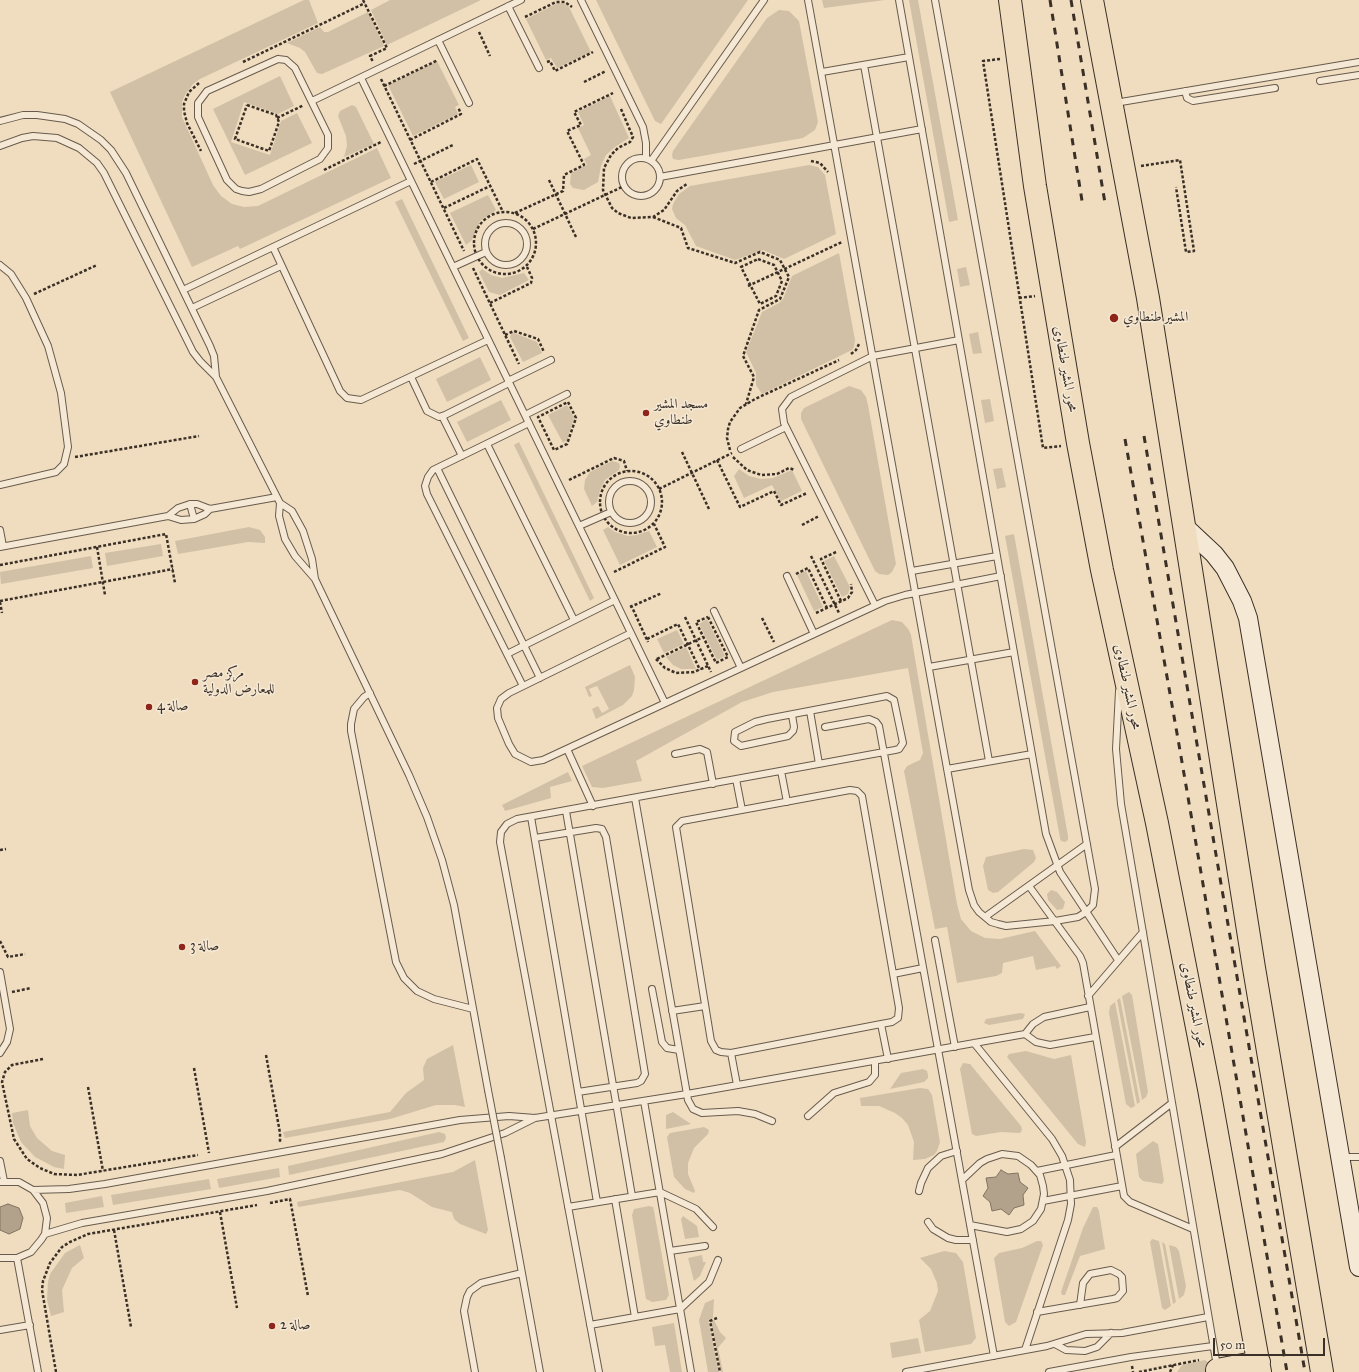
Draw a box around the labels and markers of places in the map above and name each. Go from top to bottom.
place label: المشير طنطاوي [1123,310,1188,326]
marker: المشير طنطاوي [1108,312,1120,324]
place label: مسجد المشير طنطاوي [654,397,708,430]
marker: مسجد المشير طنطاوي [641,408,651,418]
place label: مركز مصر للمعارض الدولية [203,666,274,698]
marker: مركز مصر للمعارض الدولية [190,677,200,687]
place label: صالة 4 [157,699,188,715]
marker: صالة 4 [144,702,154,712]
place label: صالة 3 [190,939,219,955]
marker: صالة 3 [177,942,187,952]
place label: صالة 2 [280,1318,311,1334]
marker: صالة 2 [267,1321,277,1331]

